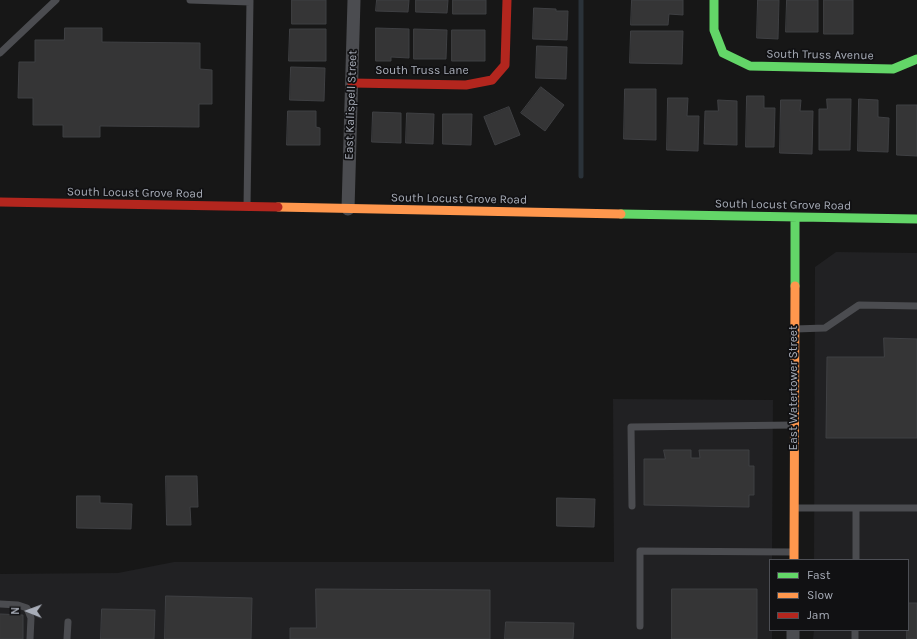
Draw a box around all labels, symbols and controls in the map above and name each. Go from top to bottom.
street label: South Truss Avenue [766,47,874,63]
street label: East Kalispell Street [342,50,360,160]
street label: South Truss Lane [375,64,469,78]
street label: South Locust Grove Road [67,185,203,201]
street label: South Locust Grove Road [391,191,527,207]
street label: South Locust Grove Road [715,197,851,213]
street label: East Watertower Street [787,325,801,451]
legend [769,559,909,631]
text: Fast [807,568,830,582]
text: Slow [807,588,833,602]
north arrow [8,591,48,631]
text: N [9,607,22,615]
text: Jam [807,608,830,622]

